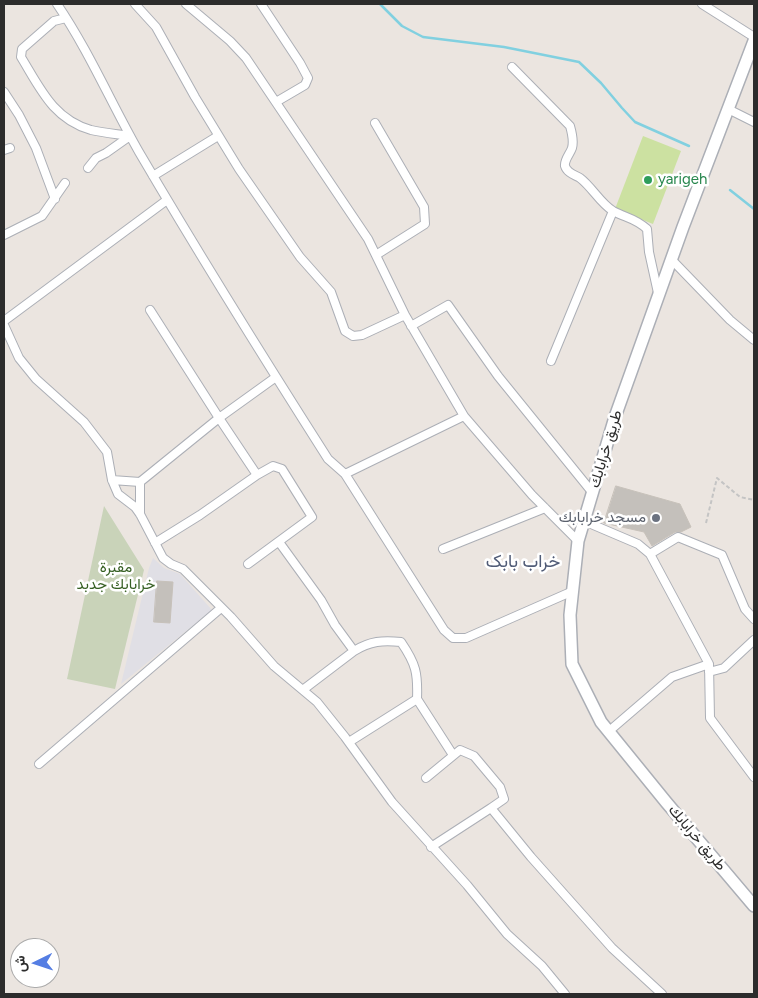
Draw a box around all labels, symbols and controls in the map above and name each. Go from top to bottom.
place label: yarigeh [658,171,707,189]
marker: yarigeh [642,174,654,186]
street label: طريق خرابابك [586,408,626,490]
place label: مسجد خرابابك [559,509,646,527]
marker: مسجد خرابابك [650,512,662,524]
district label: خراب بابک [486,551,560,573]
park label: مقبرة خرابابك جدبد [77,559,155,594]
street label: طريق خرابابك [664,801,730,875]
north arrow [10,938,60,988]
text: ش [11,955,30,973]

